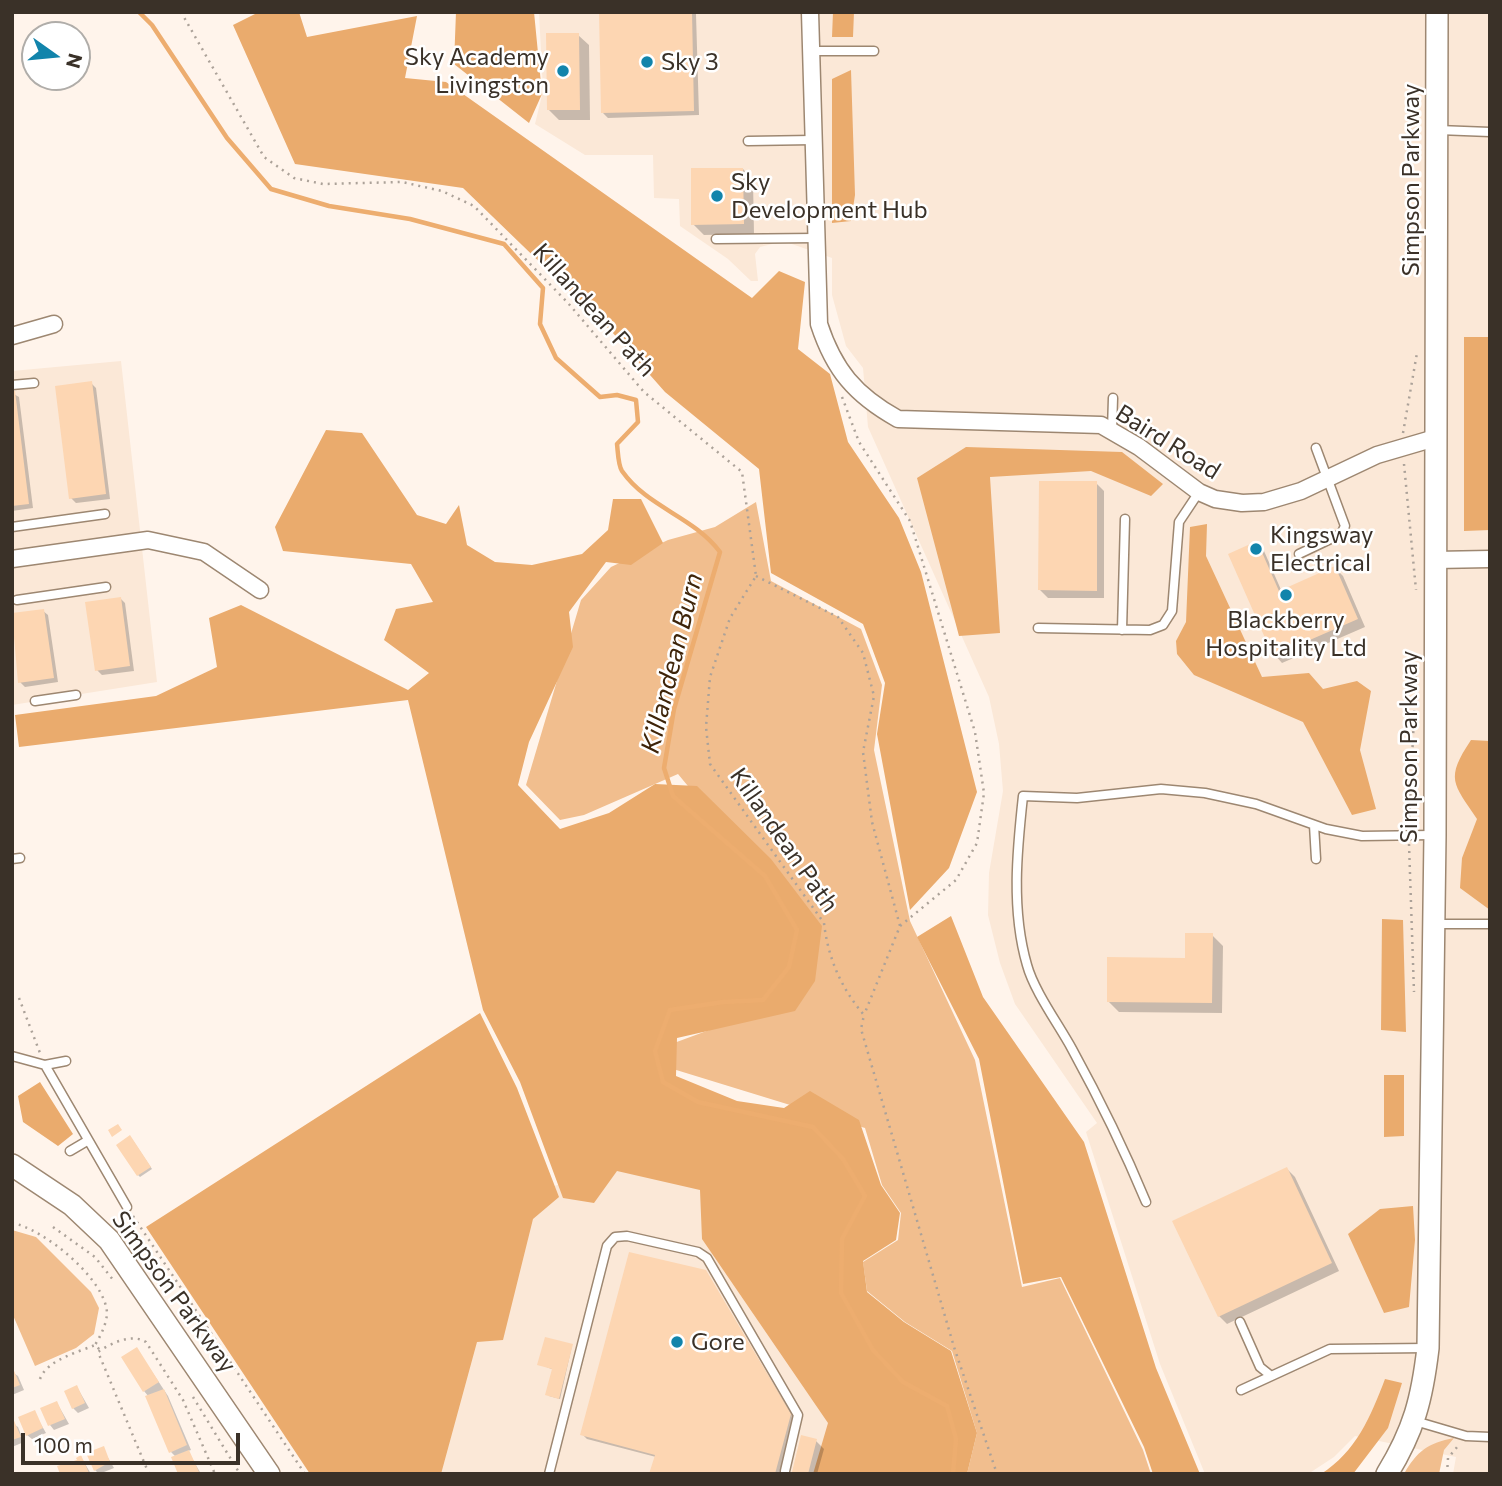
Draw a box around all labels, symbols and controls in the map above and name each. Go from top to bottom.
north arrow [21,21,91,91]
place label: Sky Academy Livingston [405,43,549,99]
place label: Sky 3 [661,48,719,76]
text: N [62,51,88,71]
marker: Sky 3 [639,54,655,70]
marker: Sky Academy Livingston [555,63,571,79]
street label: Simpson Parkway [1397,84,1425,276]
place label: Sky Development Hub [731,168,928,224]
marker: Sky Development Hub [709,188,725,204]
street label: Killandean Path [527,237,661,383]
street label: Baird Road [1110,399,1226,485]
place label: Kingsway Electrical [1270,521,1373,577]
marker: Kingsway Electrical [1248,541,1264,557]
water label: Killandean Burn [635,570,709,756]
marker: Blackberry Hospitality Ltd [1278,587,1294,603]
place label: Blackberry Hospitality Ltd [1205,606,1367,662]
street label: Simpson Parkway [1395,651,1423,843]
street label: Killandean Path [724,762,844,918]
street label: Simpson Parkway [106,1206,242,1378]
place label: Gore [691,1328,745,1356]
marker: Gore [669,1334,685,1350]
scale bar [24,1420,243,1464]
text: 100 m [34,1432,93,1457]

